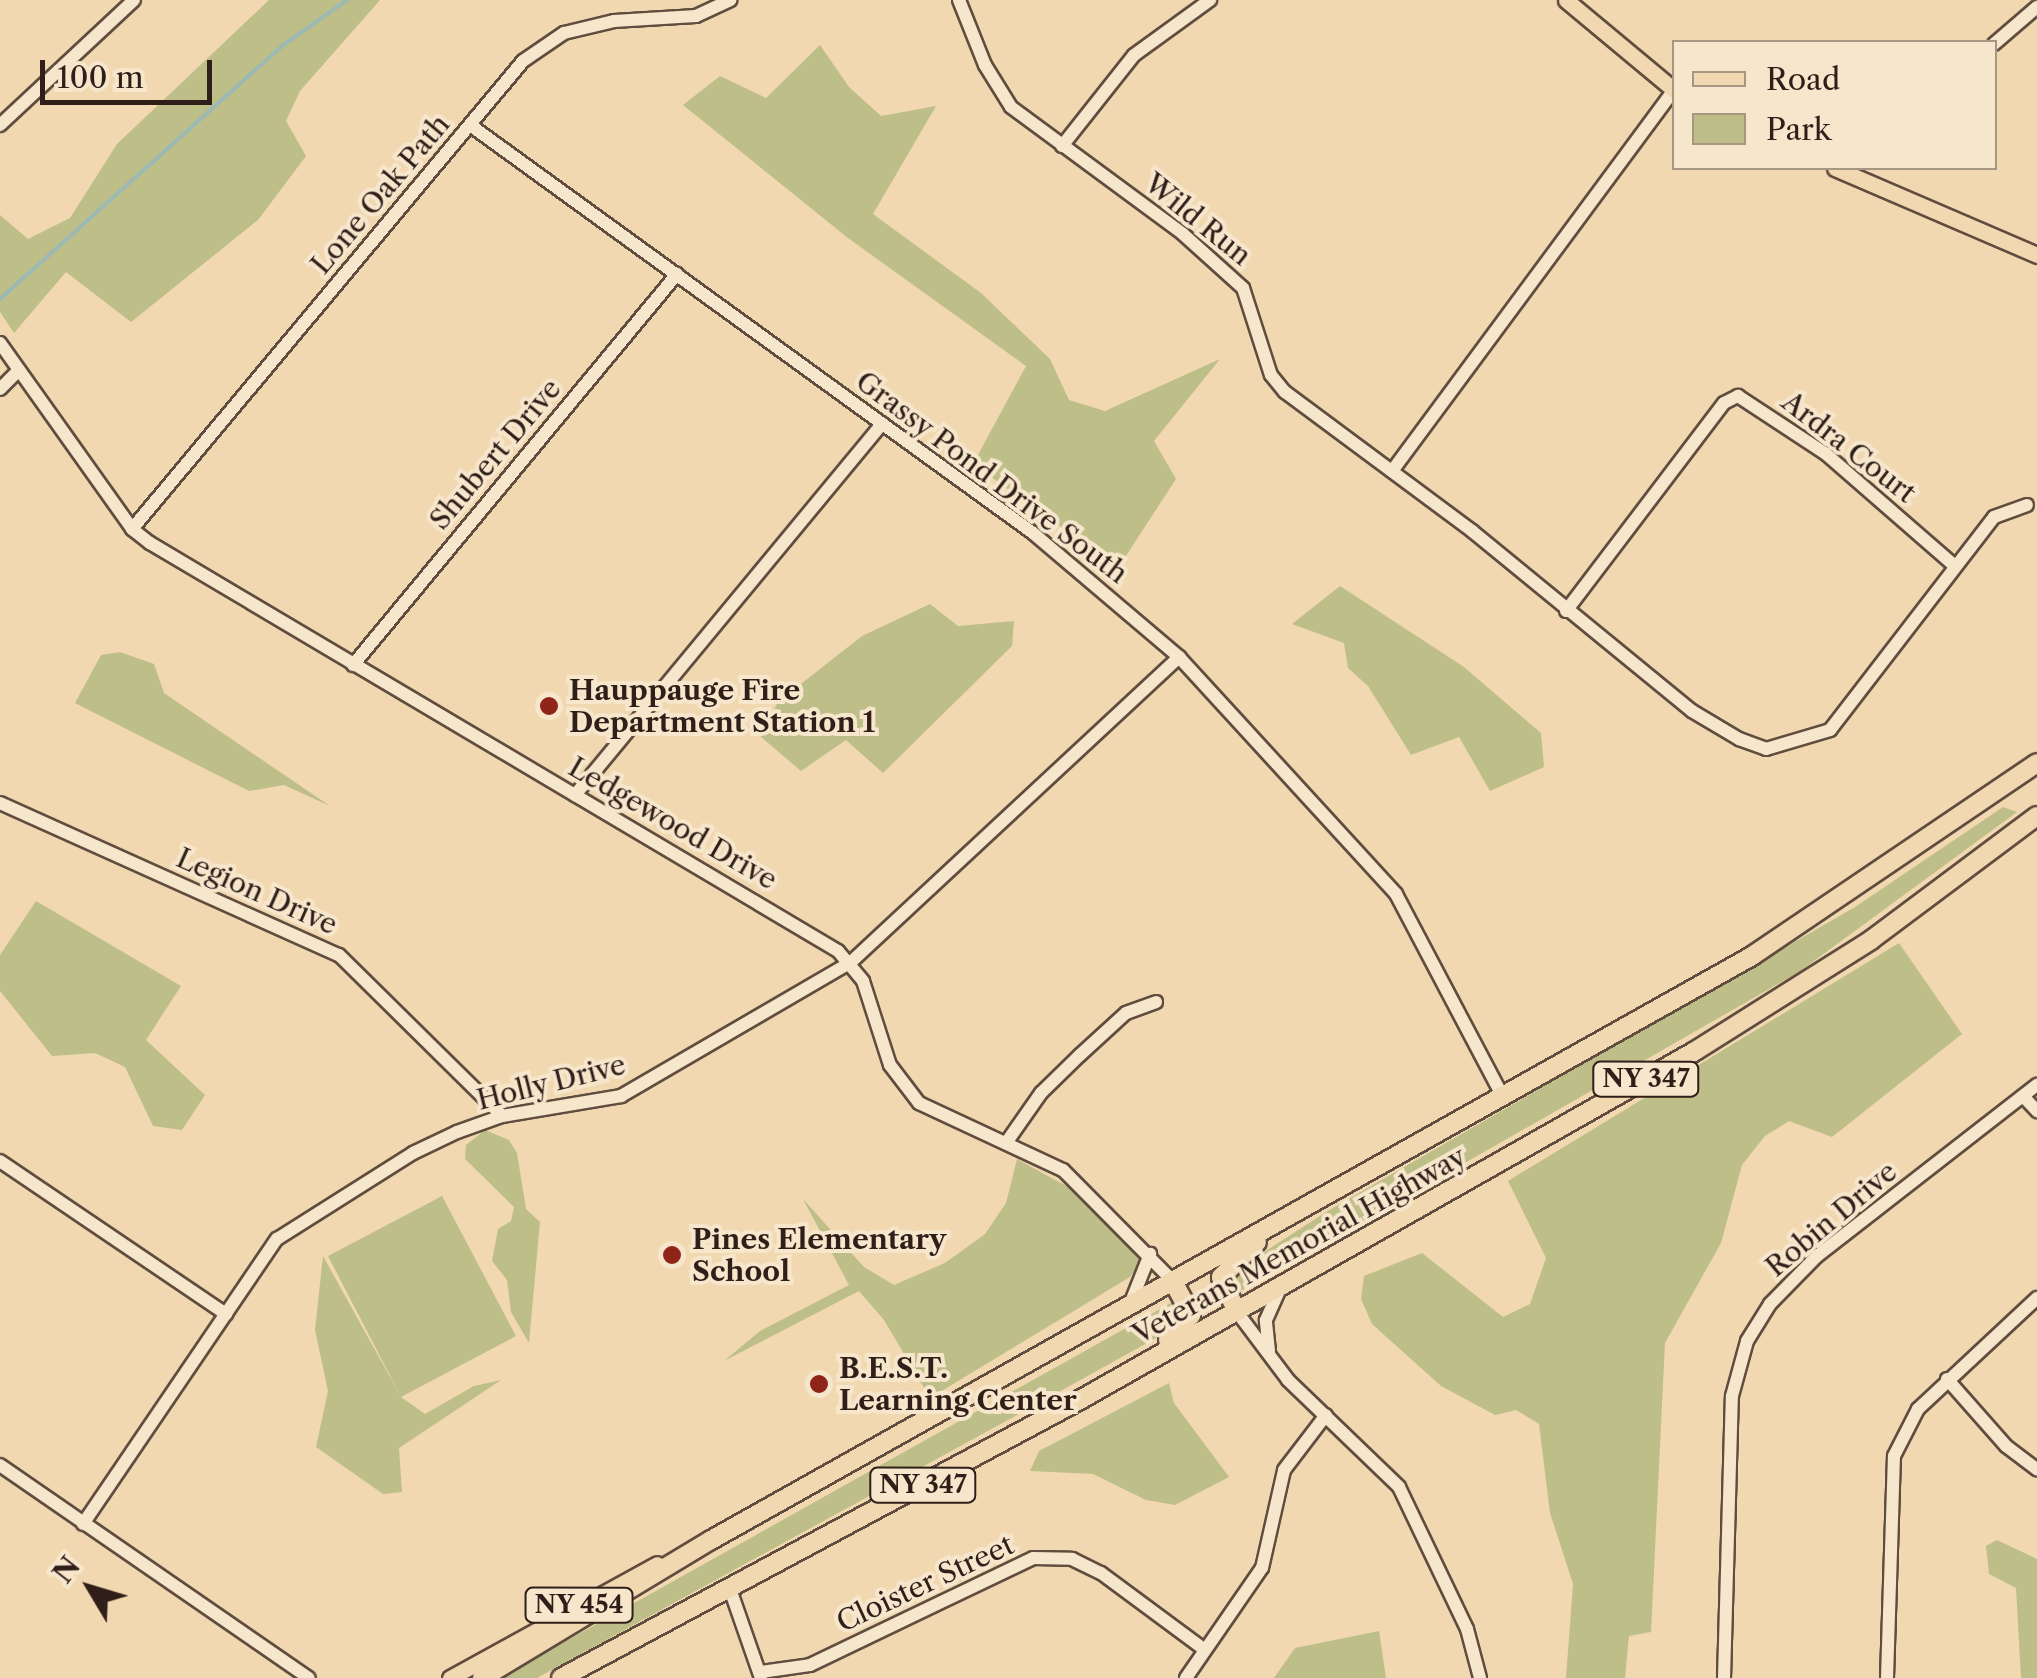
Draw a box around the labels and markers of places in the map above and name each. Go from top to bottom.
place label: Hauppauge Fire Department Station 1 [569,673,875,739]
marker: Hauppauge Fire Department Station 1 [538,695,560,717]
place label: Pines Elementary School [692,1222,946,1288]
marker: Pines Elementary School [661,1244,683,1266]
place label: B.E.S.T. Learning Center [839,1351,1077,1417]
marker: B.E.S.T. Learning Center [808,1373,830,1395]

